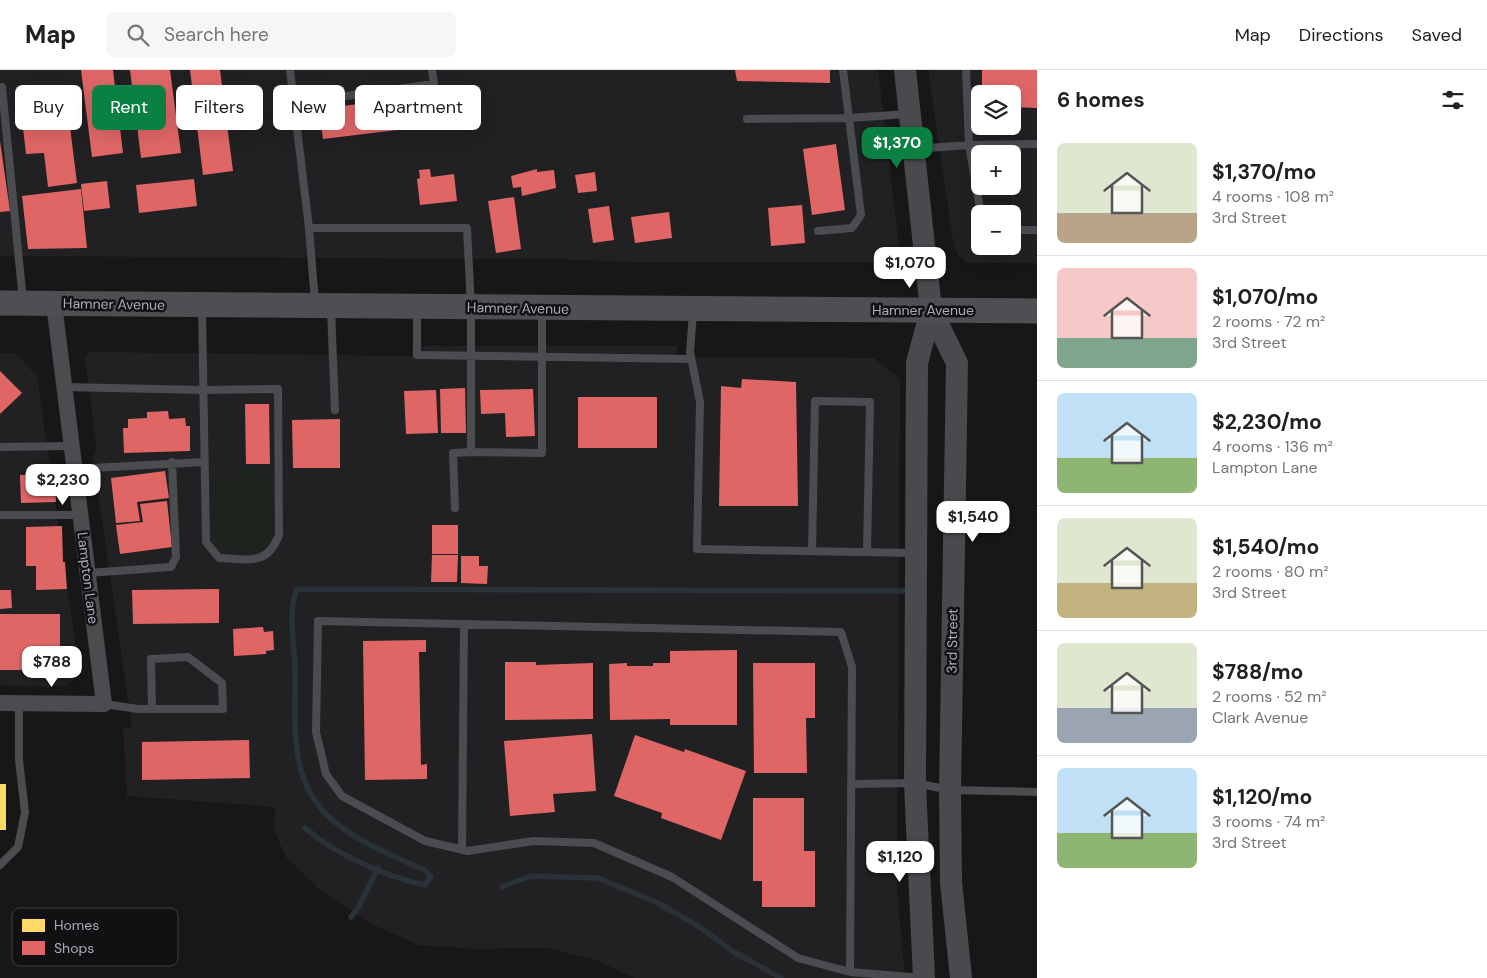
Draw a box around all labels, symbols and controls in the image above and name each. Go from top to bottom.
search box [106,12,456,57]
text: Map [25,19,76,50]
icon: search [124,21,152,49]
text: Search here [164,22,269,47]
text: Map [1235,23,1271,47]
text: Directions [1299,23,1384,47]
text: Saved [1412,23,1462,47]
chip: Buy [15,85,82,130]
chip: Rent [92,85,166,130]
chip: Filters [176,85,263,130]
chip: New [273,85,345,130]
chip: Apartment [355,85,481,130]
map controls [971,85,1021,255]
button: layers [971,85,1021,135]
text: 6 homes [1057,86,1145,114]
icon: filters [1439,86,1467,114]
pin: $1,370 [856,126,938,169]
text: $1,370 [873,132,921,153]
button: + [971,145,1021,195]
text: $1,370/mo [1212,158,1316,186]
icon: home [1097,163,1157,223]
text: 4 rooms · 108 m² [1212,186,1334,207]
button: − [971,205,1021,255]
text: 3rd Street [1212,207,1287,228]
pin: $1,070 [869,246,951,289]
text: $1,070 [885,252,935,273]
text: $1,070/mo [1212,283,1318,311]
icon: home [1097,288,1157,348]
street label: Hamner Avenue [63,294,165,314]
street label: Hamner Avenue [467,298,569,318]
street label: Hamner Avenue [872,301,974,319]
text: 2 rooms · 72 m² [1212,311,1325,332]
text: 3rd Street [1212,332,1287,353]
text: $2,230/mo [1212,408,1322,436]
icon: home [1097,413,1157,473]
text: 4 rooms · 136 m² [1212,436,1333,457]
text: Lampton Lane [1212,457,1317,478]
pin: $2,230 [22,464,104,506]
text: $2,230 [37,469,89,490]
pin: $1,540 [932,500,1014,543]
text: $1,540 [947,506,999,527]
street label: Lampton Lane [73,531,103,625]
text: $1,540/mo [1212,533,1319,561]
icon: home [1097,538,1157,598]
text: 2 rooms · 80 m² [1212,561,1329,582]
text: 3rd Street [1212,582,1287,603]
street label: 3rd Street [942,608,962,674]
pin: $788 [22,646,82,688]
text: $788 [33,651,71,672]
text: $788/mo [1212,658,1303,686]
icon: home [1097,663,1157,723]
text: 2 rooms · 52 m² [1212,686,1327,707]
text: Clark Avenue [1212,707,1308,728]
text: $1,120/mo [1212,783,1312,811]
icon: home [1097,788,1157,848]
text: 3 rooms · 74 m² [1212,811,1325,832]
text: 3rd Street [1212,832,1287,853]
pin: $1,120 [859,840,941,883]
text: $1,120 [877,846,923,867]
legend [12,908,178,966]
text: Homes [54,916,99,934]
text: Shops [54,939,94,957]

